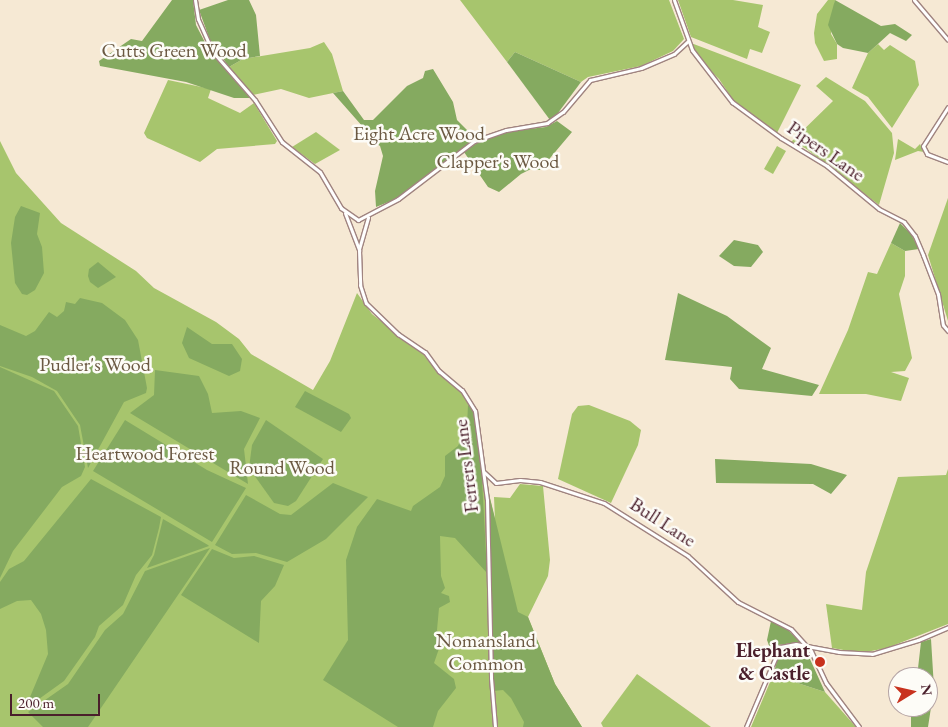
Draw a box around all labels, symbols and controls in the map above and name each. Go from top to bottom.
park label: Cutts Green Wood [101,38,247,62]
street label: Pipers Lane [783,116,869,186]
park label: Eight Acre Wood [353,121,485,145]
park label: Clapper's Wood [437,149,559,173]
park label: Pudler's Wood [39,352,151,376]
street label: Ferrers Lane [448,418,484,514]
park label: Heartwood Forest [76,441,214,465]
park label: Round Wood [229,455,335,479]
street label: Bull Lane [625,492,701,552]
park label: Nomansland Common [436,629,536,676]
place label: Elephant & Castle [736,638,810,685]
marker: Elephant & Castle [814,656,826,668]
north arrow [888,667,938,717]
text: N [917,683,937,697]
scale bar [12,684,102,716]
text: 200 m [18,693,54,712]

